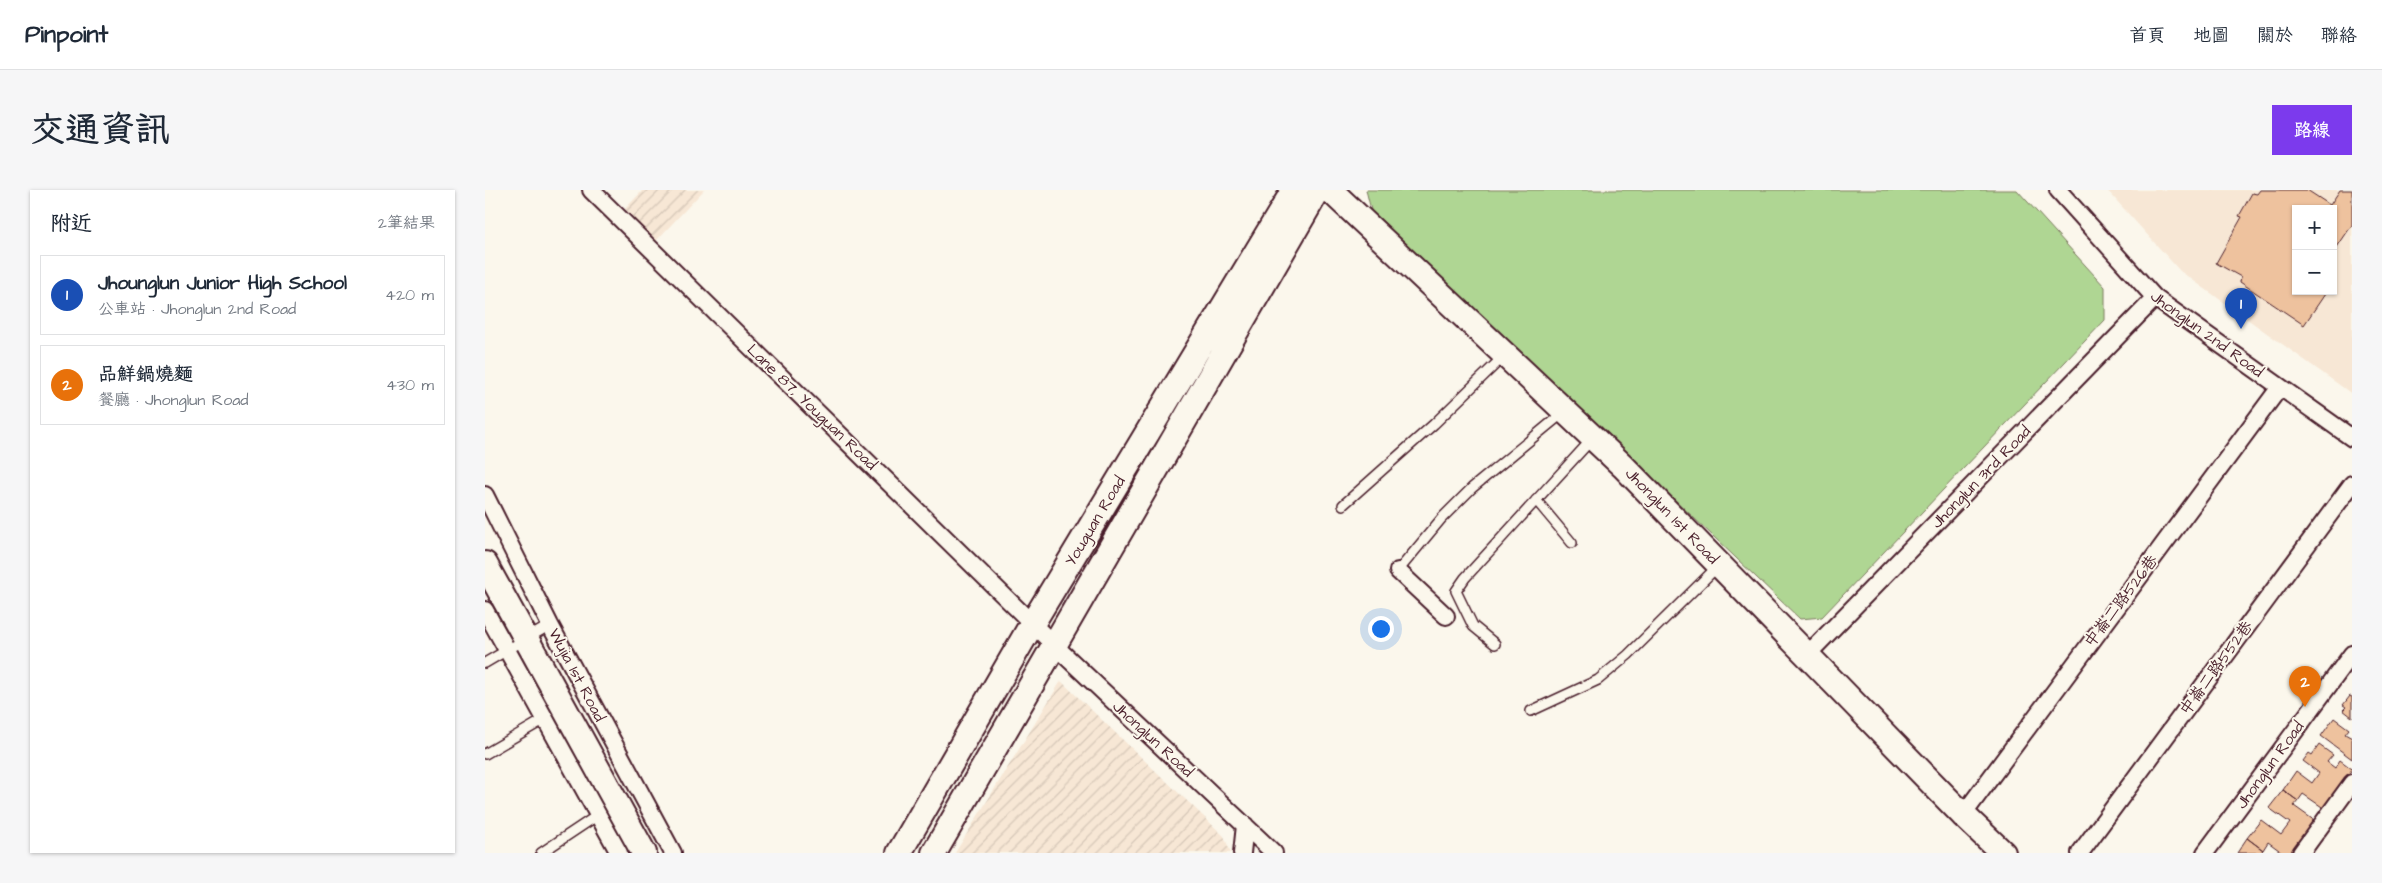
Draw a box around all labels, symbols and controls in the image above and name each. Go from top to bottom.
text: Pinpoint [25,18,108,52]
text: 首頁 [2129,23,2165,48]
text: 地圖 [2193,23,2229,48]
text: 關於 [2257,23,2293,48]
text: 聯絡 [2321,23,2357,48]
button: 路線 [2272,105,2352,155]
text: 交通資訊 [30,106,170,155]
map controls [2292,205,2337,295]
button: + [2292,205,2337,250]
text: 附近 [50,209,92,238]
text: 2筆結果 [378,212,435,234]
button: − [2292,250,2337,295]
text: Jhounglun Junior High School [98,270,347,297]
text: 1 [66,284,68,306]
text: 420 m [385,284,434,306]
street label: Jhonglun 2nd Road [2145,285,2268,383]
pin: 1 [2225,288,2257,329]
text: 公車站 · Jhonglun 2nd Road [98,298,296,320]
street label: Lane 87, Youguan Road [741,339,882,476]
text: 品鮮鍋燒麵 [98,361,193,388]
text: 2 [62,374,72,396]
text: 430 m [386,374,434,396]
text: 餐廳 · Jhonglun Road [98,389,249,411]
street label: Jhonglun 3rd Road [1926,421,2037,534]
street label: Jhonglun 1st Road [1619,463,1724,570]
street label: Youguan Road [1059,472,1131,571]
street label: 中崙二路526巷 [2079,550,2163,652]
your location [1368,616,1394,642]
street label: 中崙二路552巷 [2174,616,2258,720]
street label: Wujia 1st Road [543,625,611,725]
pin: 2 [2289,666,2321,707]
street label: Jhonglun Road [1107,696,1198,783]
street label: Jhonglun Road [2231,717,2310,814]

